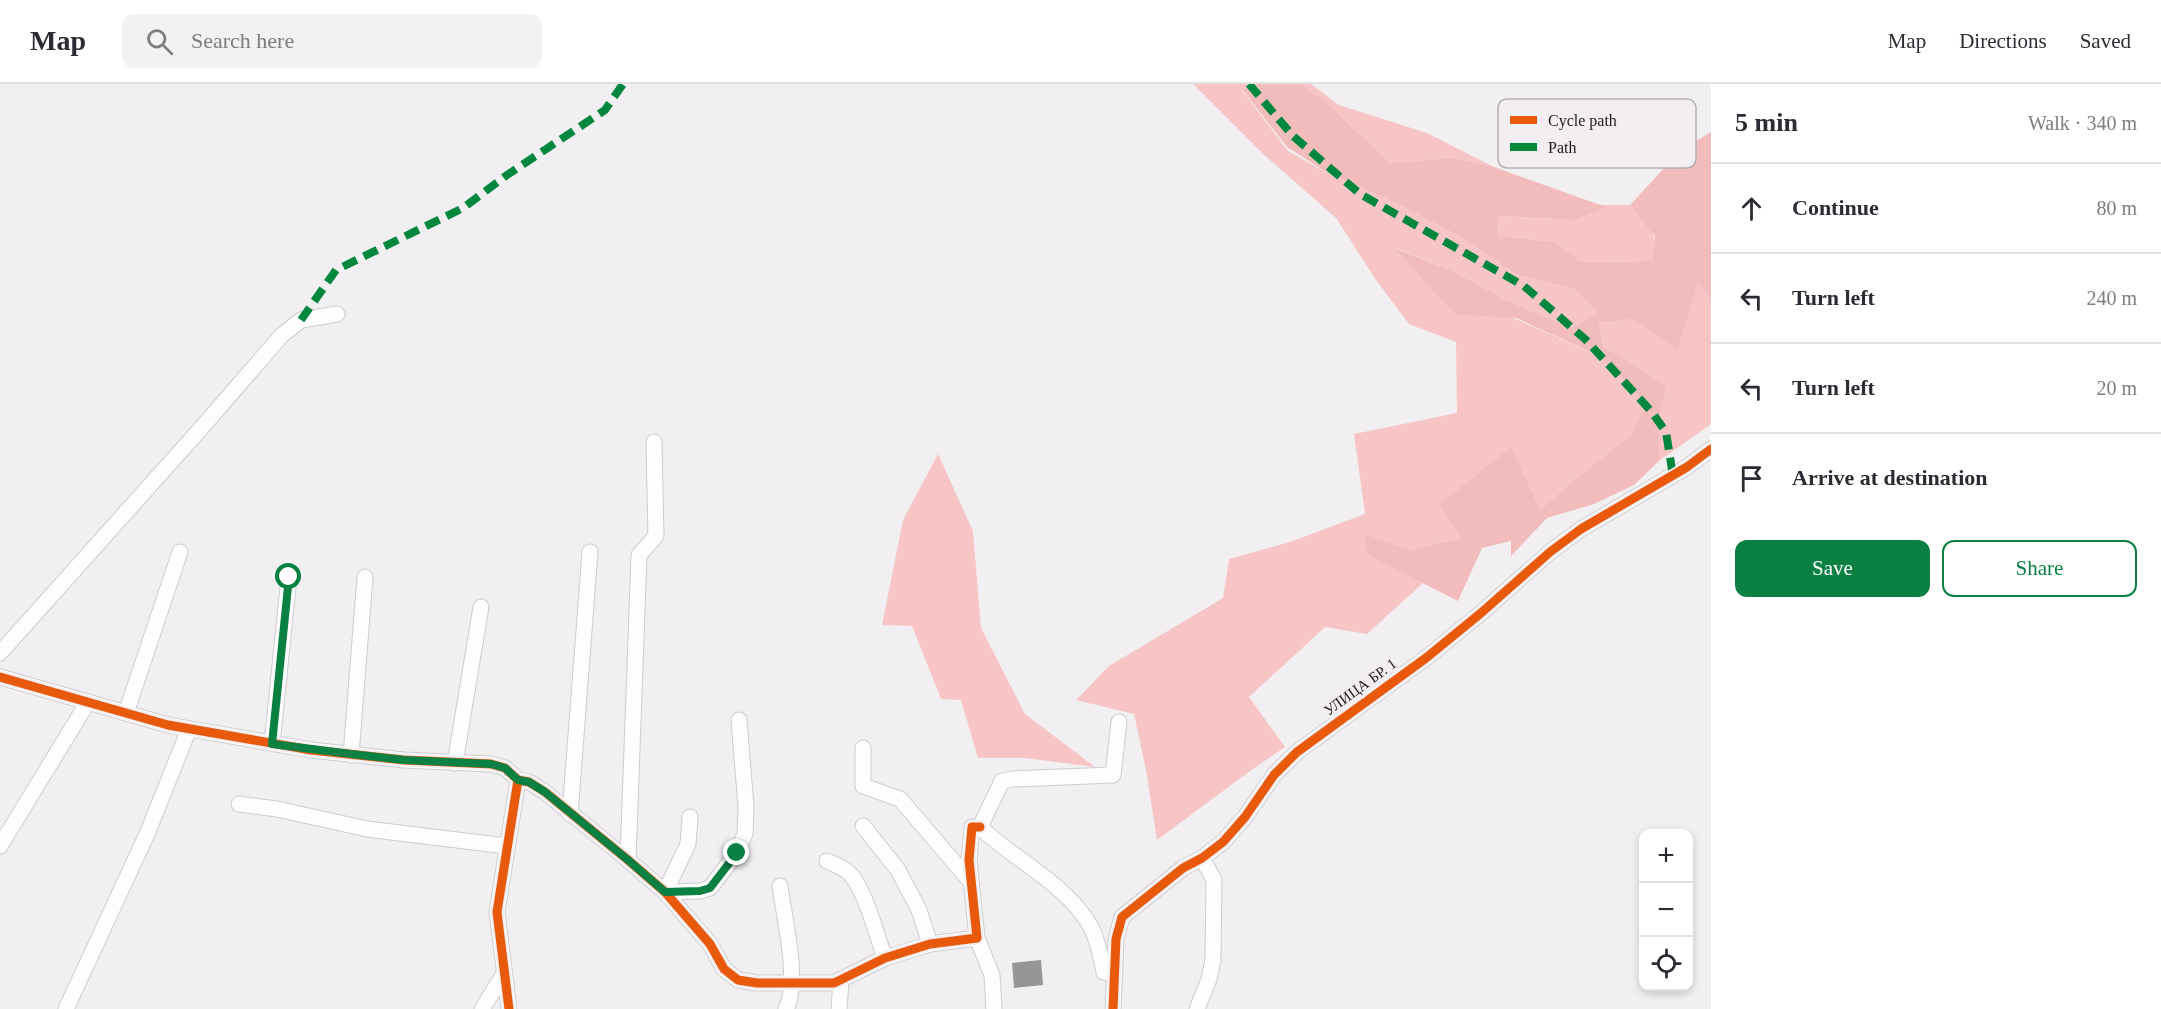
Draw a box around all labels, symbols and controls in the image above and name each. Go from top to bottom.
search box [122,14,542,68]
text: Map [30,25,86,56]
icon: search [143,25,176,58]
text: Search here [191,28,294,53]
text: Map [1888,29,1926,53]
text: Directions [1959,29,2047,53]
text: Saved [2080,29,2131,53]
legend [1498,99,1696,168]
text: 5 min [1735,108,1798,137]
text: Cycle path [1548,112,1617,130]
text: Walk · 340 m [2028,112,2137,134]
text: Path [1548,139,1576,156]
icon: ahead [1735,192,1768,225]
text: Continue [1792,195,1879,220]
text: 80 m [2096,197,2137,219]
icon: left [1735,282,1768,315]
text: Turn left [1792,285,1875,310]
text: 240 m [2086,287,2137,309]
icon: left [1735,372,1768,405]
text: Turn left [1792,375,1875,400]
text: 20 m [2096,377,2137,399]
icon: arrive [1735,462,1768,495]
text: Arrive at destination [1792,465,1988,490]
button: Save [1735,540,1930,597]
button: Share [1942,540,2137,597]
route start [275,563,301,589]
street label: УЛИЦА БР. 1 [1321,655,1399,719]
map controls [1639,829,1693,991]
button: + [1639,829,1693,883]
route end [723,839,749,865]
button: − [1639,883,1693,937]
button: locate [1639,937,1693,991]

